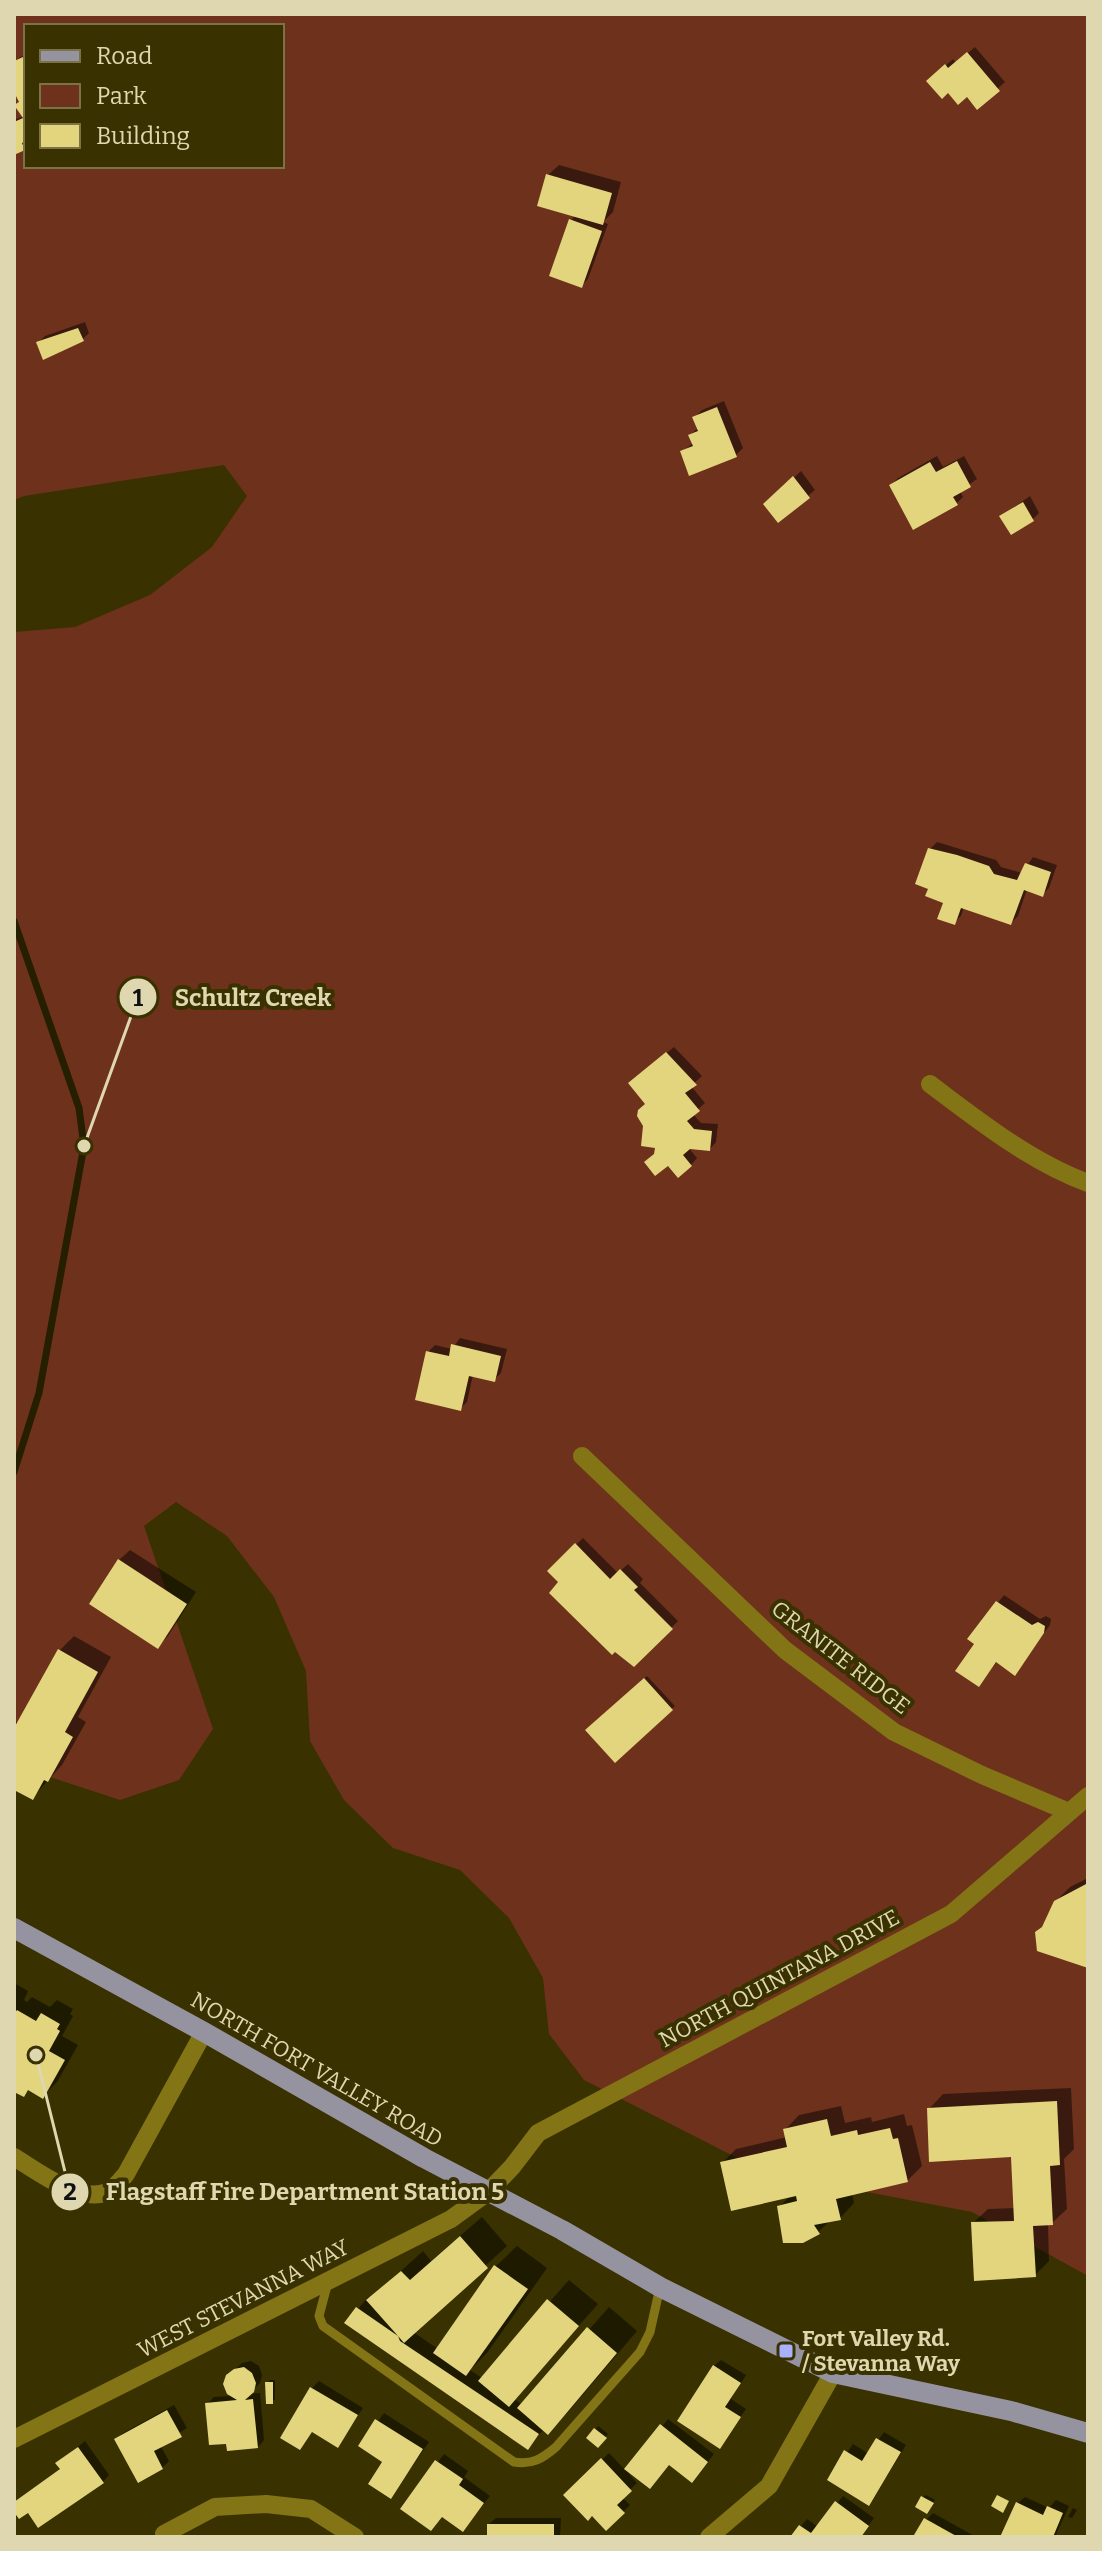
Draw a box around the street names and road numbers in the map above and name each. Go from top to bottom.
street label: GRANITE RIDGE [766,1595,915,1720]
street label: NORTH QUINTANA DRIVE [654,1904,904,2053]
street label: NORTH FORT VALLEY ROAD [186,1986,447,2153]
street label: WEST STEVANNA WAY [133,2233,354,2364]

